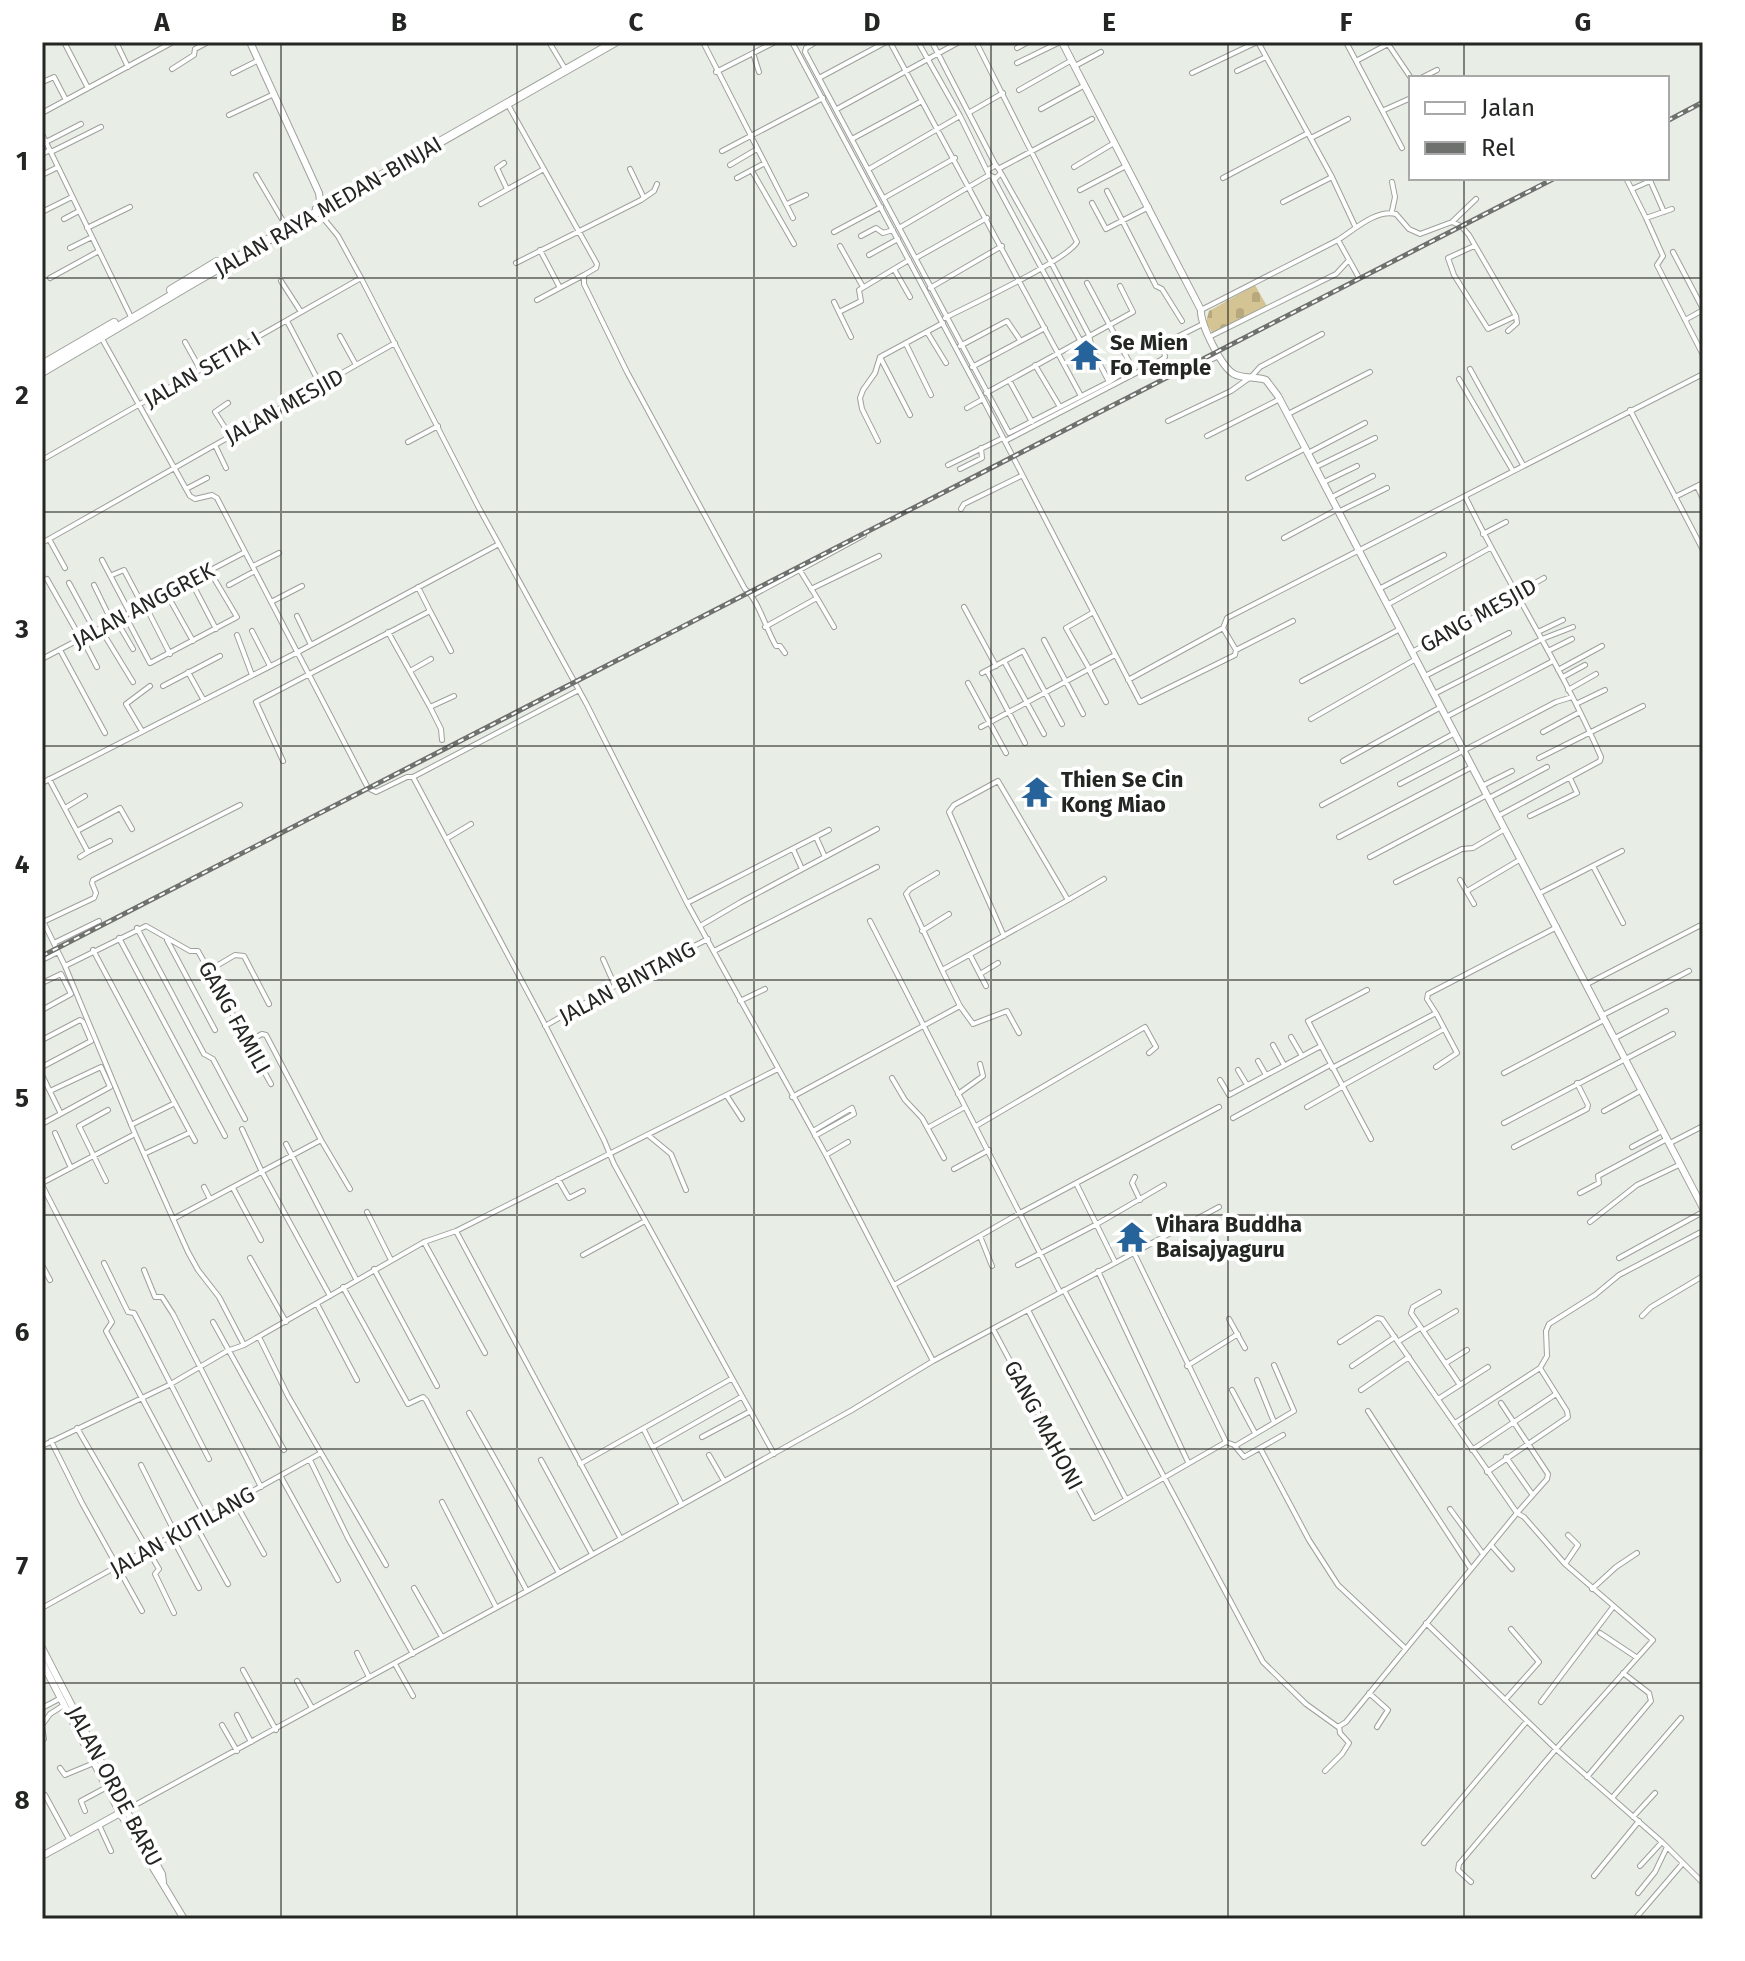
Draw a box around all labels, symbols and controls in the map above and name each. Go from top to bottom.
text: A [153,7,170,38]
text: B [391,7,407,38]
text: C [629,7,644,38]
text: D [864,7,881,38]
text: E [1102,7,1116,38]
text: F [1340,7,1353,38]
text: G [1575,7,1591,38]
legend [1409,76,1669,180]
text: Jalan [1481,94,1535,122]
street label: JALAN RAYA MEDAN-BINJAI [210,130,447,283]
text: Rel [1481,134,1515,162]
text: 1 [16,146,28,177]
street label: JALAN SETIA I [139,325,265,414]
place label: Se Mien Fo Temple [1110,329,1211,381]
temple icon: Se Mien Fo Temple [1069,338,1103,372]
street label: JALAN MESJID [220,363,348,450]
text: 2 [15,380,29,411]
street label: JALAN ANGGREK [68,557,219,654]
street label: GANG MESJID [1415,572,1541,659]
text: 3 [14,614,29,645]
place label: Thien Se Cin Kong Miao [1061,766,1183,818]
temple icon: Thien Se Cin Kong Miao [1020,775,1054,809]
text: 4 [15,849,30,880]
street label: JALAN BINTANG [554,935,700,1030]
street label: GANG FAMILI [193,956,277,1078]
text: 5 [15,1083,29,1114]
place label: Vihara Buddha Baisajyaguru [1155,1211,1302,1263]
temple icon: Vihara Buddha Baisajyaguru [1115,1220,1149,1254]
text: 6 [15,1317,30,1348]
street label: GANG MAHONI [998,1356,1089,1495]
street label: JALAN KUTILANG [105,1480,259,1582]
text: 7 [16,1551,28,1582]
street label: JALAN ORDE BARU [61,1701,168,1871]
text: 8 [14,1785,30,1816]

